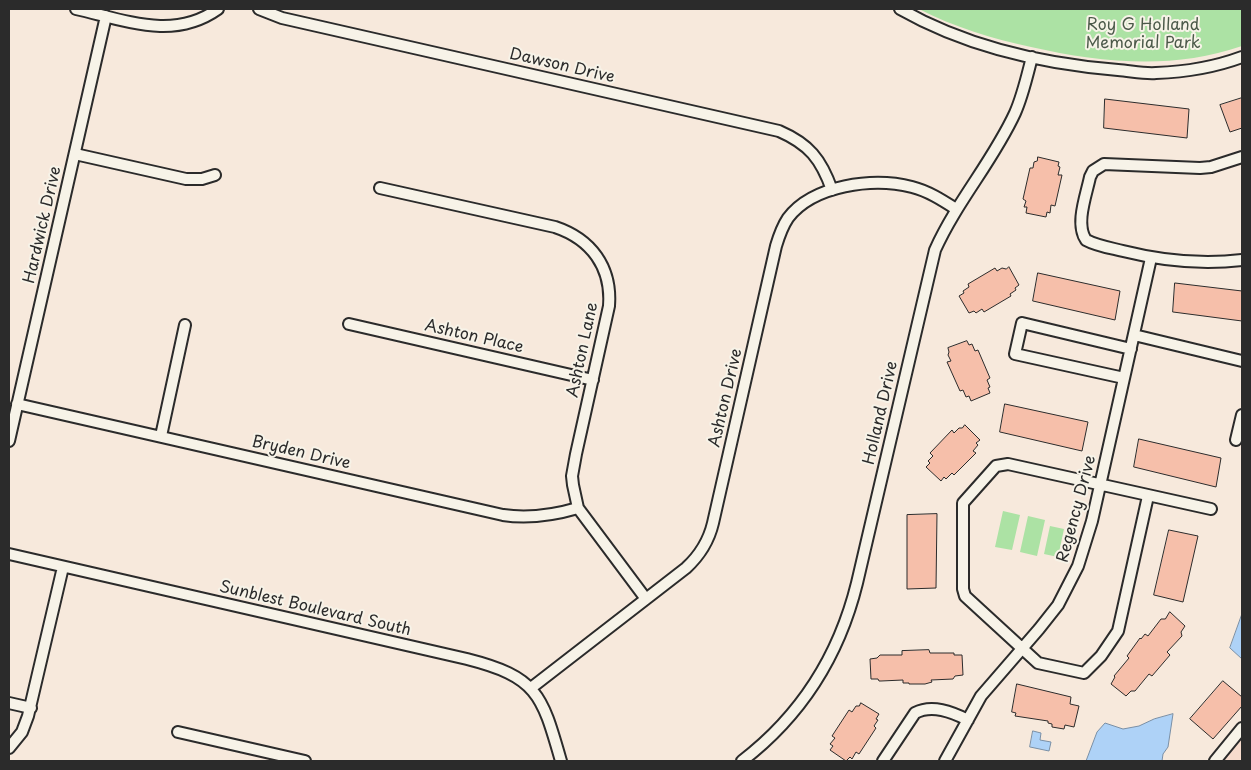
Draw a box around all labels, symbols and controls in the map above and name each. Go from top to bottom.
park label: Roy G Holland Memorial Park [1085,16,1201,54]
street label: Dawson Drive [508,45,616,87]
street label: Hardwick Drive [20,165,66,285]
street label: Ashton Lane [564,301,602,399]
street label: Ashton Place [423,316,525,358]
street label: Ashton Drive [705,347,747,449]
street label: Holland Drive [860,359,902,467]
street label: Bryden Drive [250,432,352,474]
street label: Regency Drive [1054,453,1100,565]
street label: Sunblest Boulevard South [217,578,413,640]

